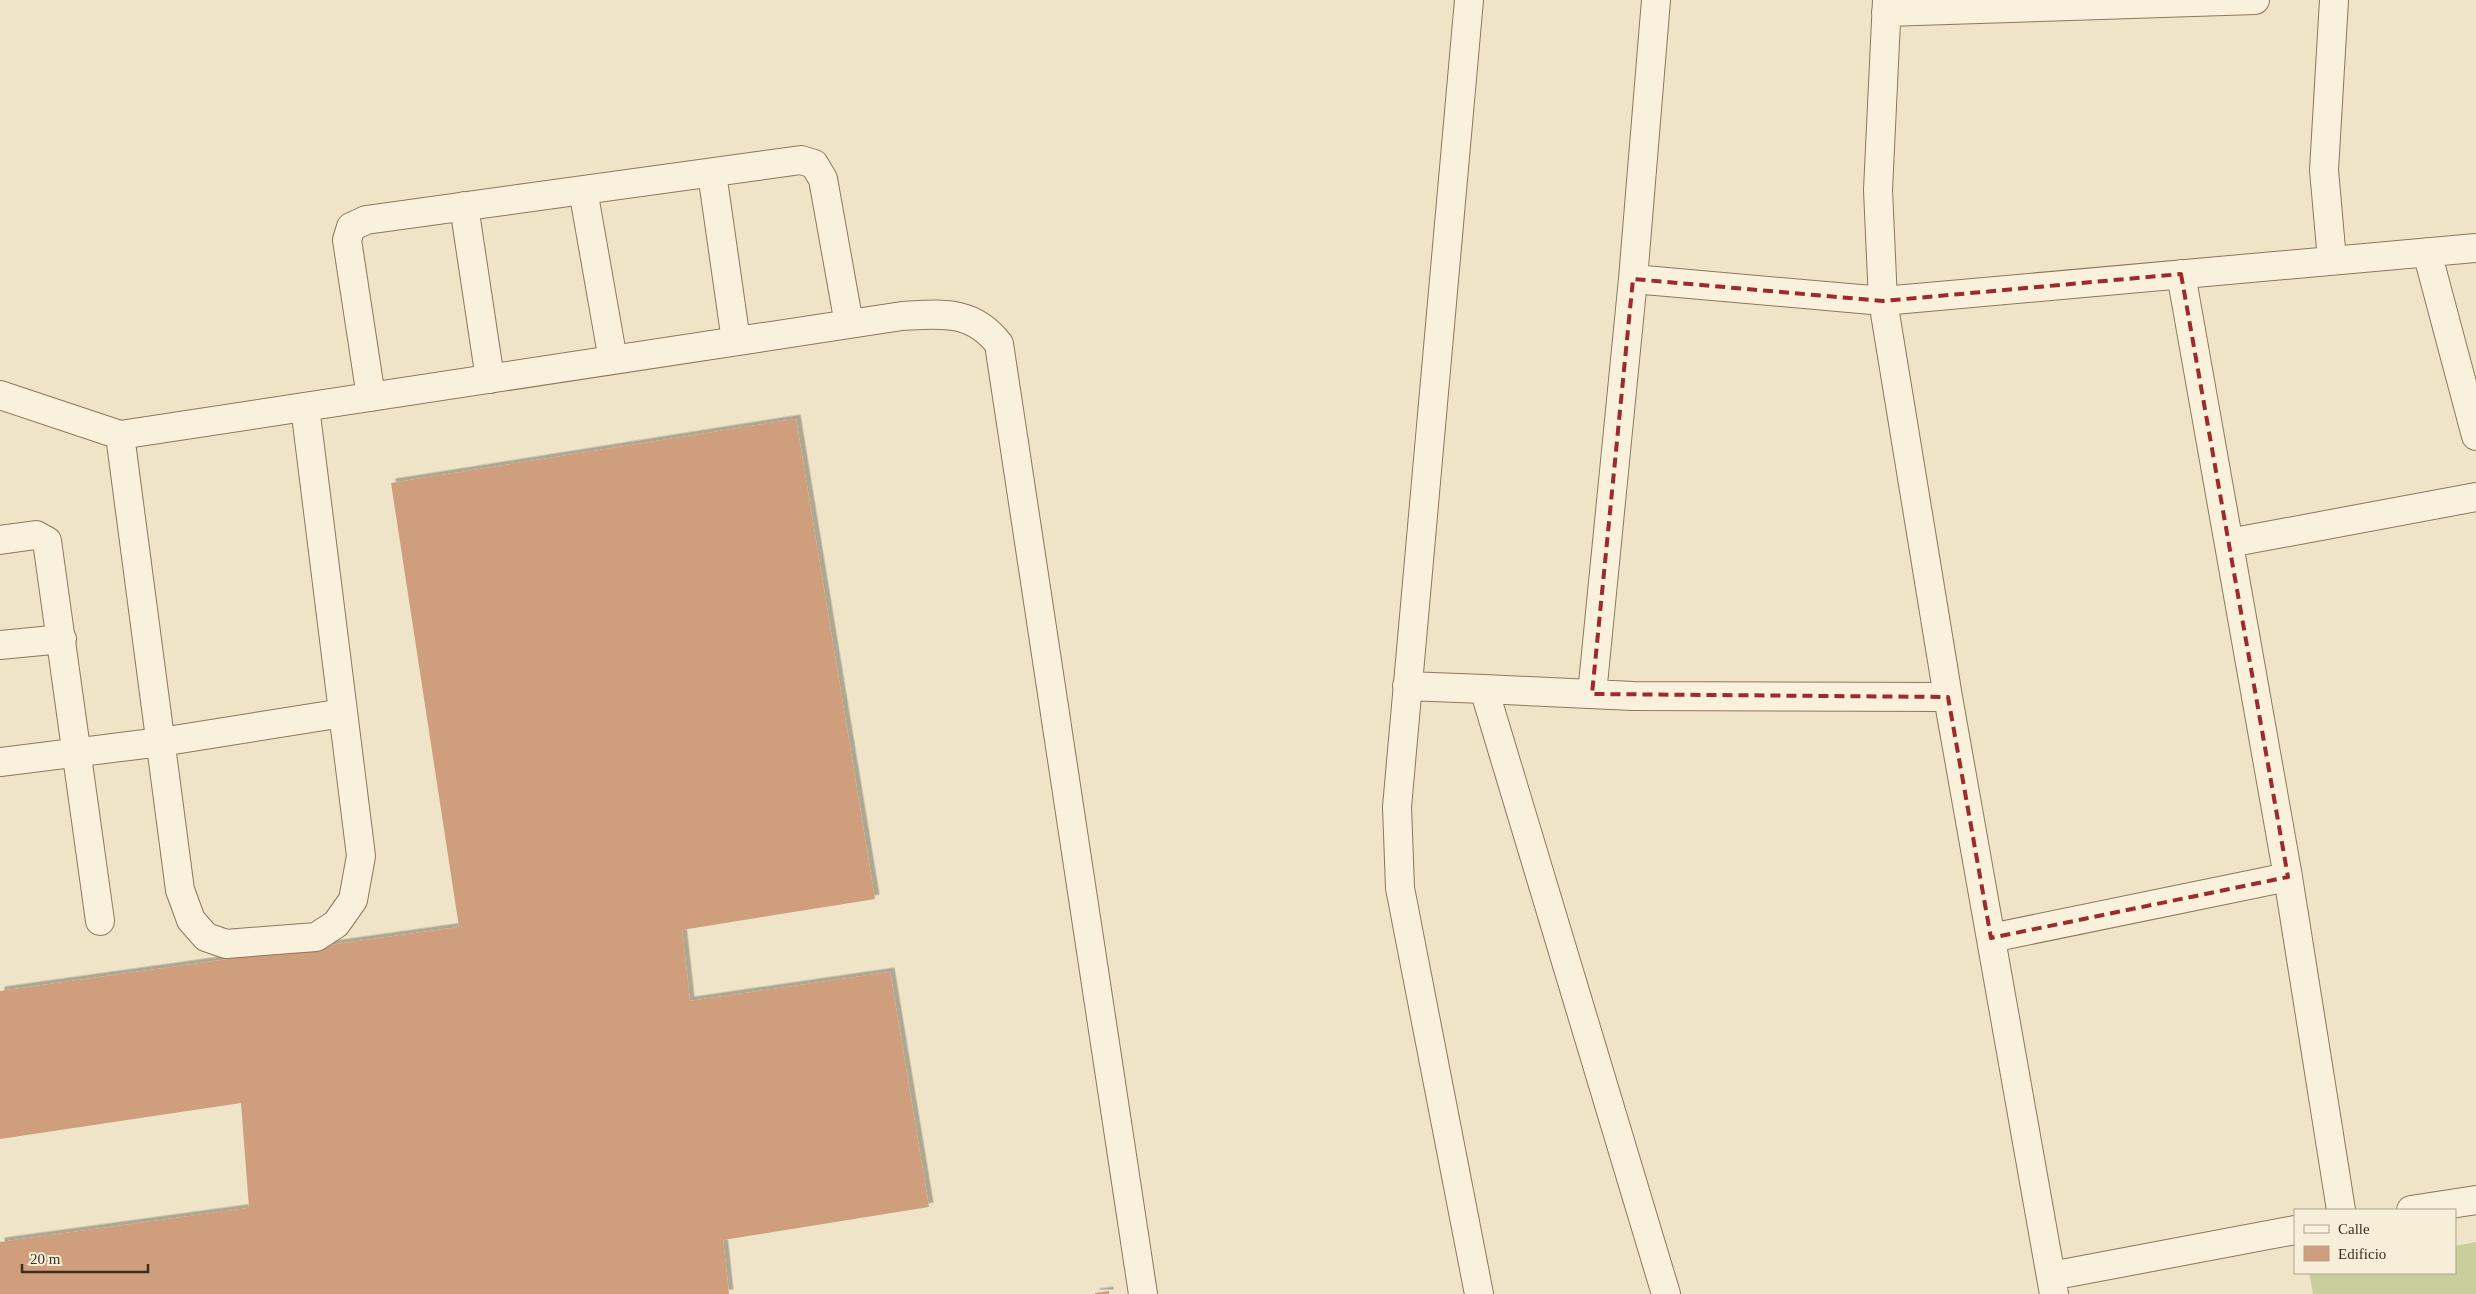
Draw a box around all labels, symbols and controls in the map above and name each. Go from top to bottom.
legend [2294,1209,2456,1274]
text: Calle [2338,1221,2370,1237]
scale bar [22,1242,149,1274]
text: Edificio [2338,1246,2386,1262]
text: 20 m [30,1251,61,1267]

